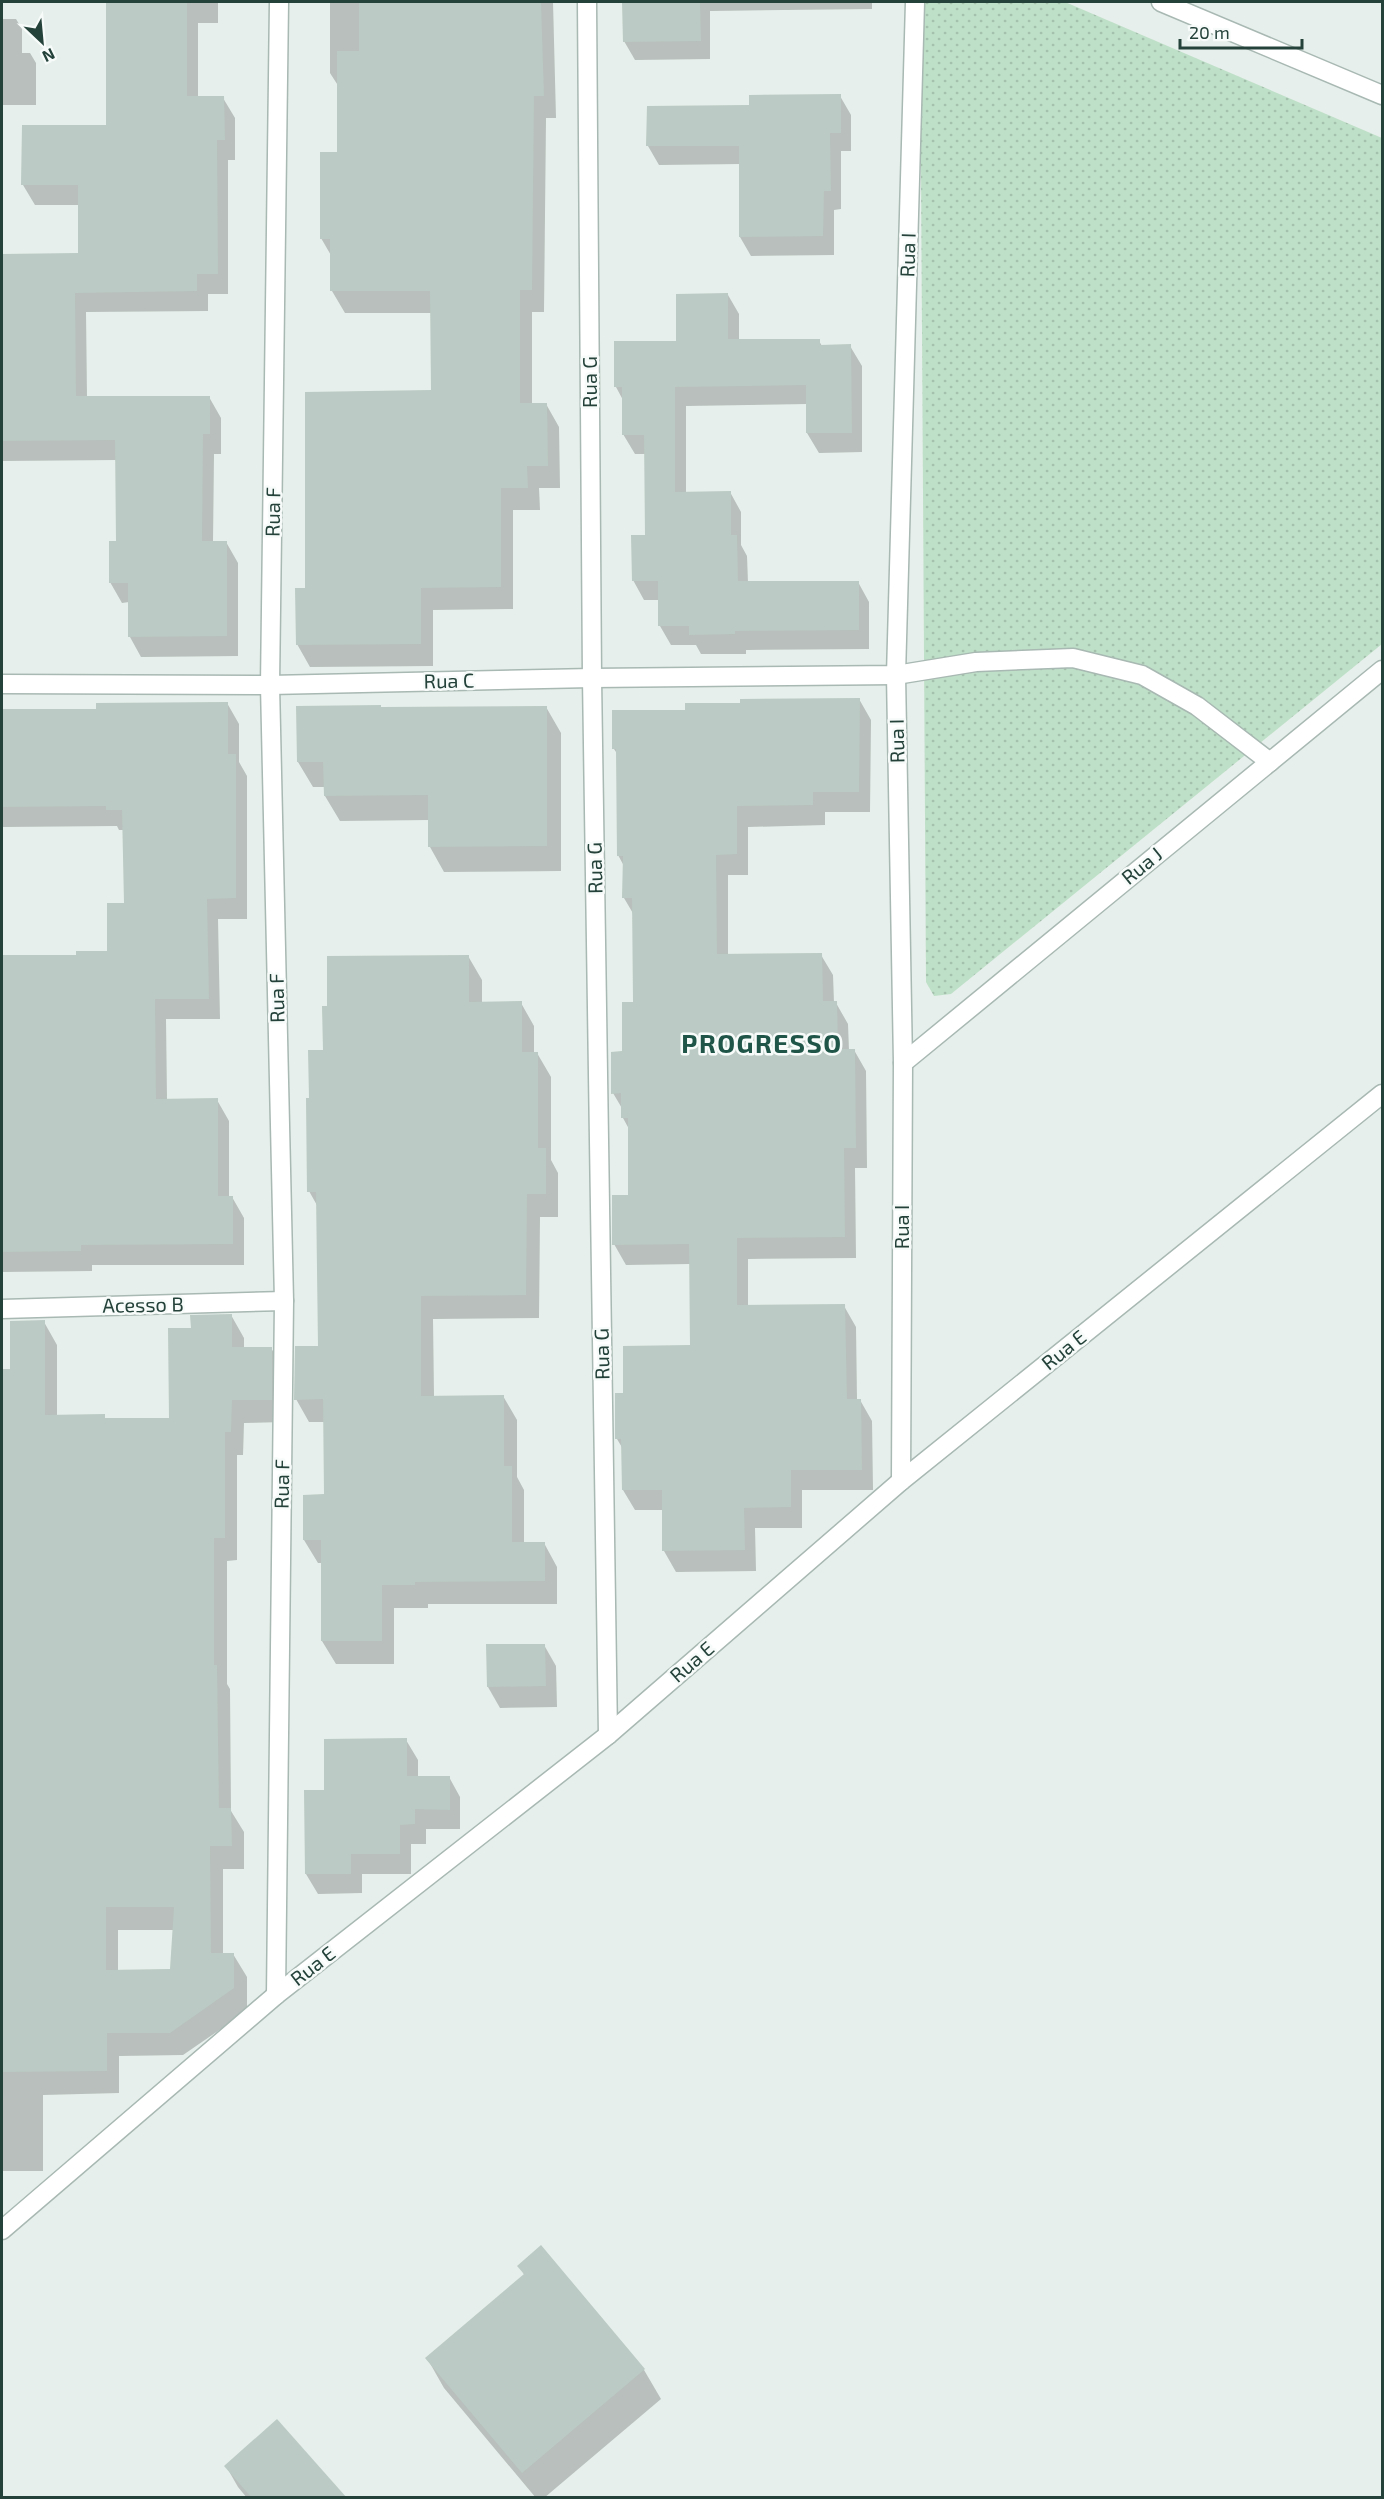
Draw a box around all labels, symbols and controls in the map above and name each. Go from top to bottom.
north arrow [12,12,72,72]
scale bar [1180,12,1302,50]
text: 20 m [1189,21,1230,43]
text: N [39,45,58,67]
street label: Rua I [894,232,920,278]
street label: Rua G [577,356,601,408]
street label: Rua F [260,487,284,537]
street label: Rua C [423,668,474,692]
street label: Rua I [884,719,908,763]
street label: Rua G [582,842,606,894]
street label: Rua J [1116,842,1167,889]
street label: Rua F [264,973,288,1023]
district label: PROGRESSO [681,1027,843,1058]
street label: Rua I [889,1205,913,1249]
street label: Acesso B [102,1291,184,1317]
street label: Rua E [1036,1324,1091,1374]
street label: Rua G [589,1328,613,1380]
street label: Rua F [269,1459,293,1509]
street label: Rua E [664,1636,718,1687]
street label: Rua E [285,1940,340,1990]

